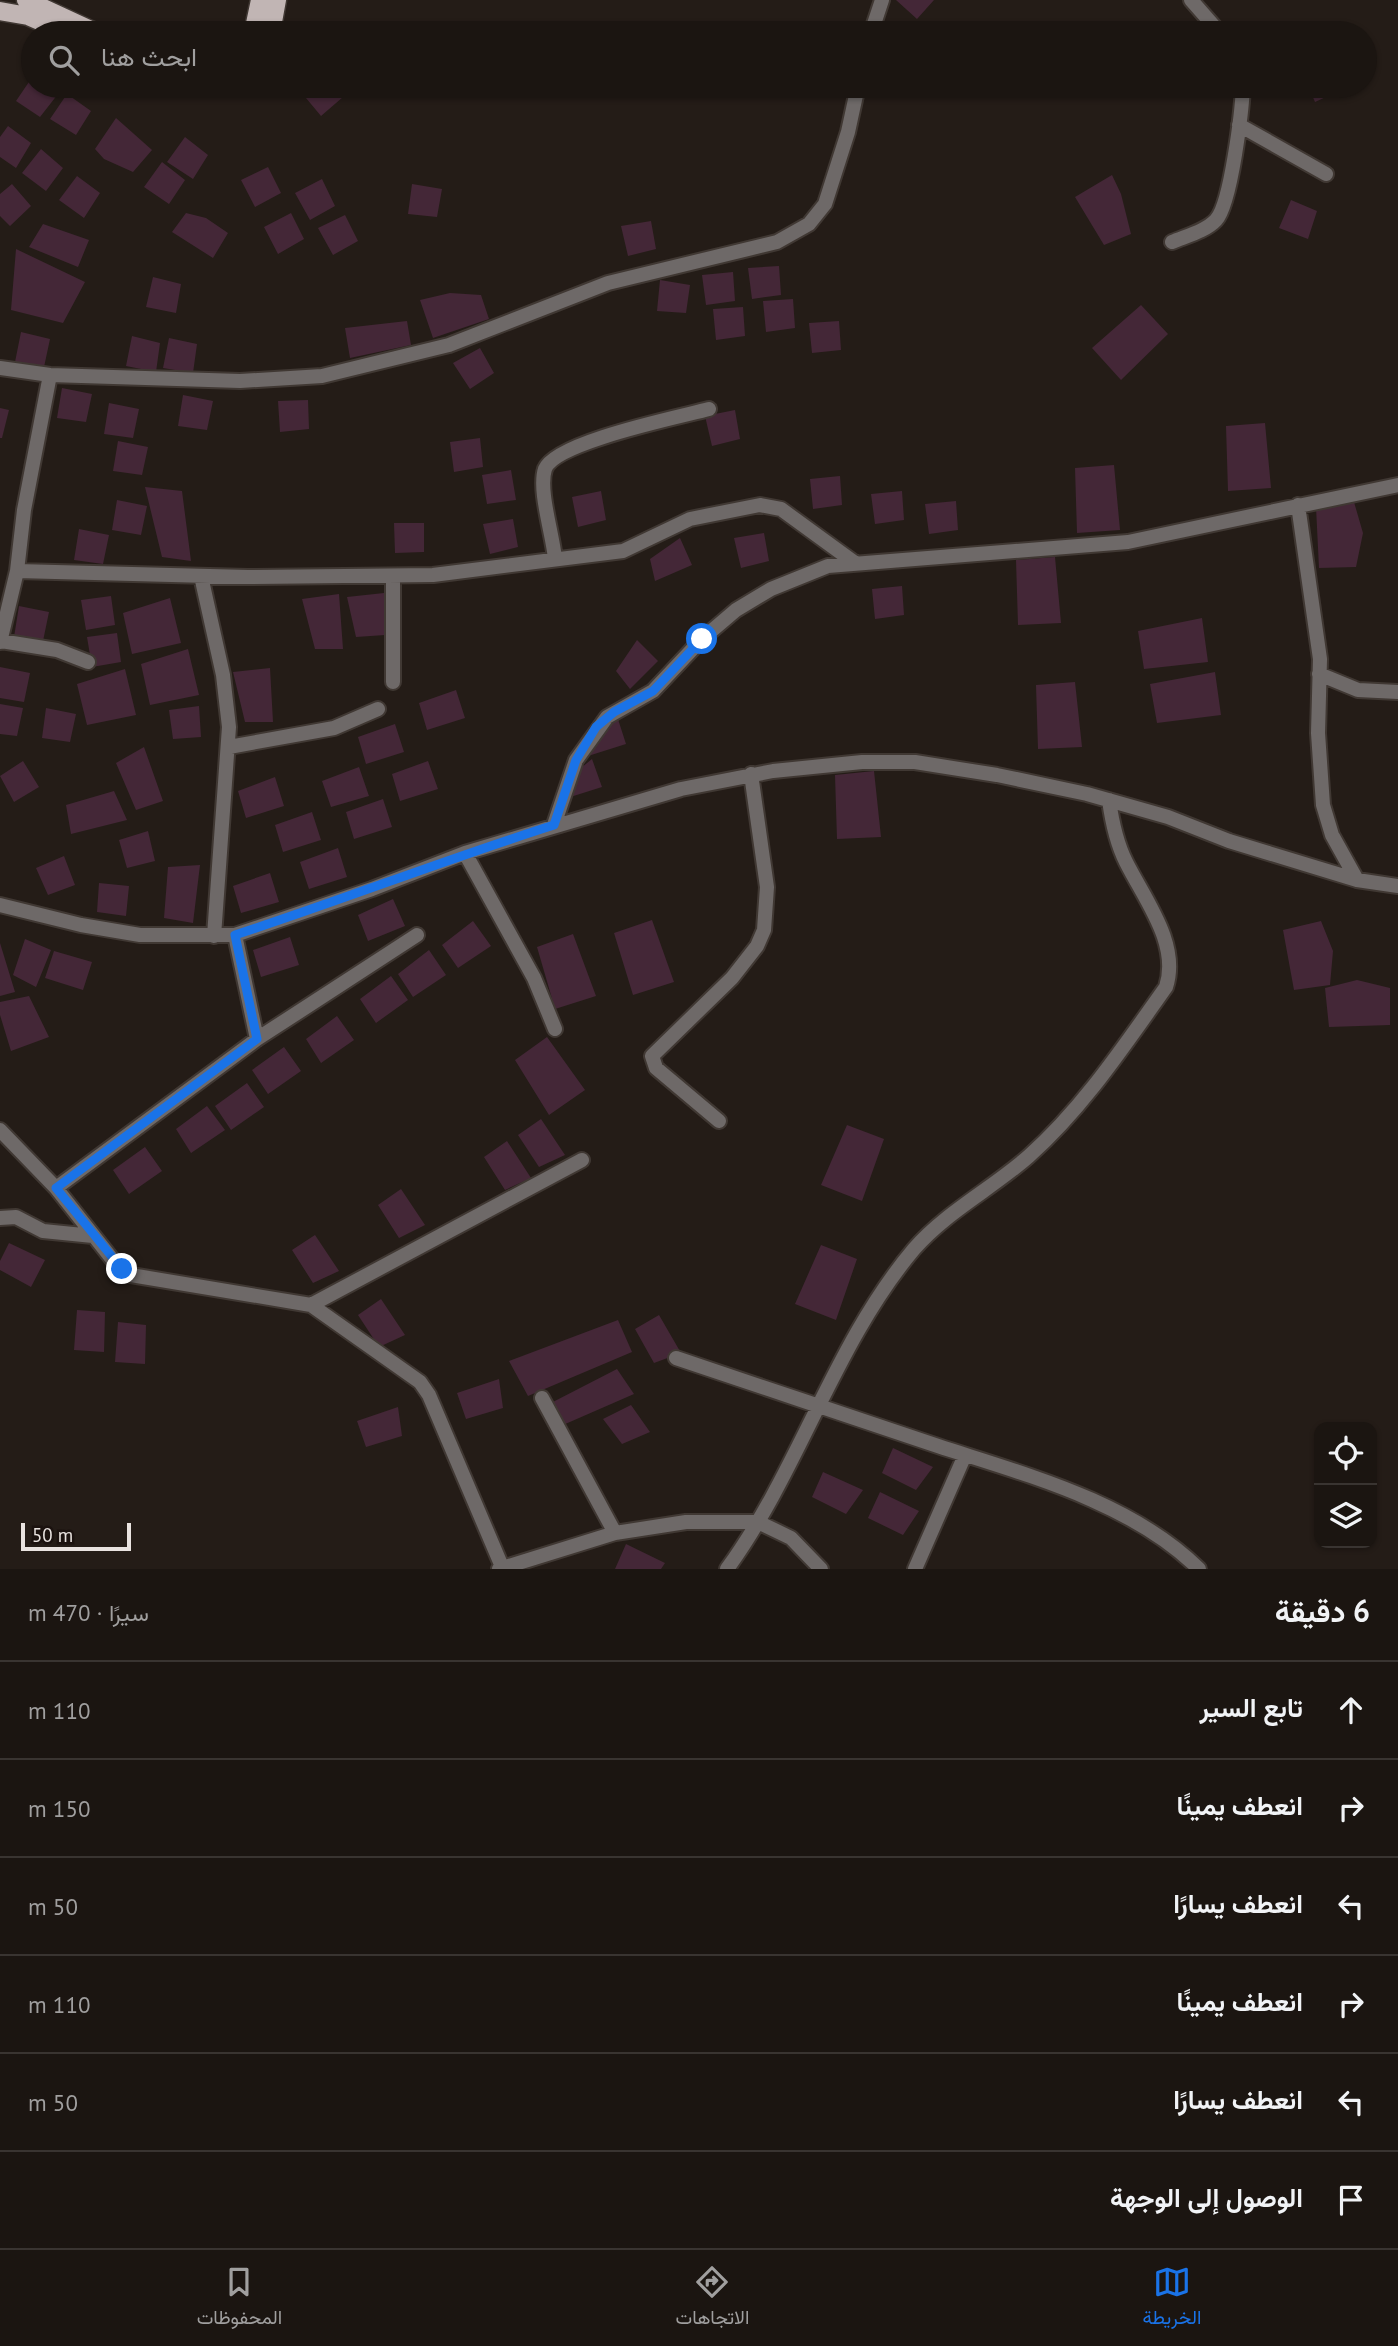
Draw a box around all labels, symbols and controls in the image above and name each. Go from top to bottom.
search box [21,21,1377,98]
text: ابحث هنا [101,40,197,73]
icon: search [45,41,83,79]
route start [686,623,717,654]
route end [106,1253,137,1284]
map controls [1314,1422,1377,1548]
button: locate [1314,1422,1377,1485]
button: layers [1314,1485,1377,1548]
scale bar [21,1520,131,1552]
text: 50 m [32,1523,73,1547]
text: 6 دقيقة [1275,1591,1370,1630]
text: سيرًا · 470 m [28,1598,149,1627]
text: تابع السير [1199,1691,1303,1724]
icon: ahead [1332,1691,1370,1729]
text: 110 m [28,1696,90,1725]
text: انعطف يمينًا [1177,1789,1303,1822]
icon: right [1332,1789,1370,1827]
text: 150 m [28,1794,90,1823]
text: انعطف يسارًا [1173,1887,1303,1920]
icon: left [1332,1887,1370,1925]
text: 50 m [28,1892,78,1921]
text: انعطف يمينًا [1177,1985,1303,2018]
icon: right [1332,1985,1370,2023]
text: 110 m [28,1990,90,2019]
text: انعطف يسارًا [1173,2083,1303,2116]
icon: left [1332,2083,1370,2121]
text: 50 m [28,2088,78,2117]
text: الوصول إلى الوجهة [1110,2181,1303,2214]
icon: arrive [1332,2181,1370,2219]
tab: المحفوظات [197,2263,282,2334]
tab: الاتجاهات [676,2263,749,2334]
tab: الخريطة [1143,2263,1201,2334]

